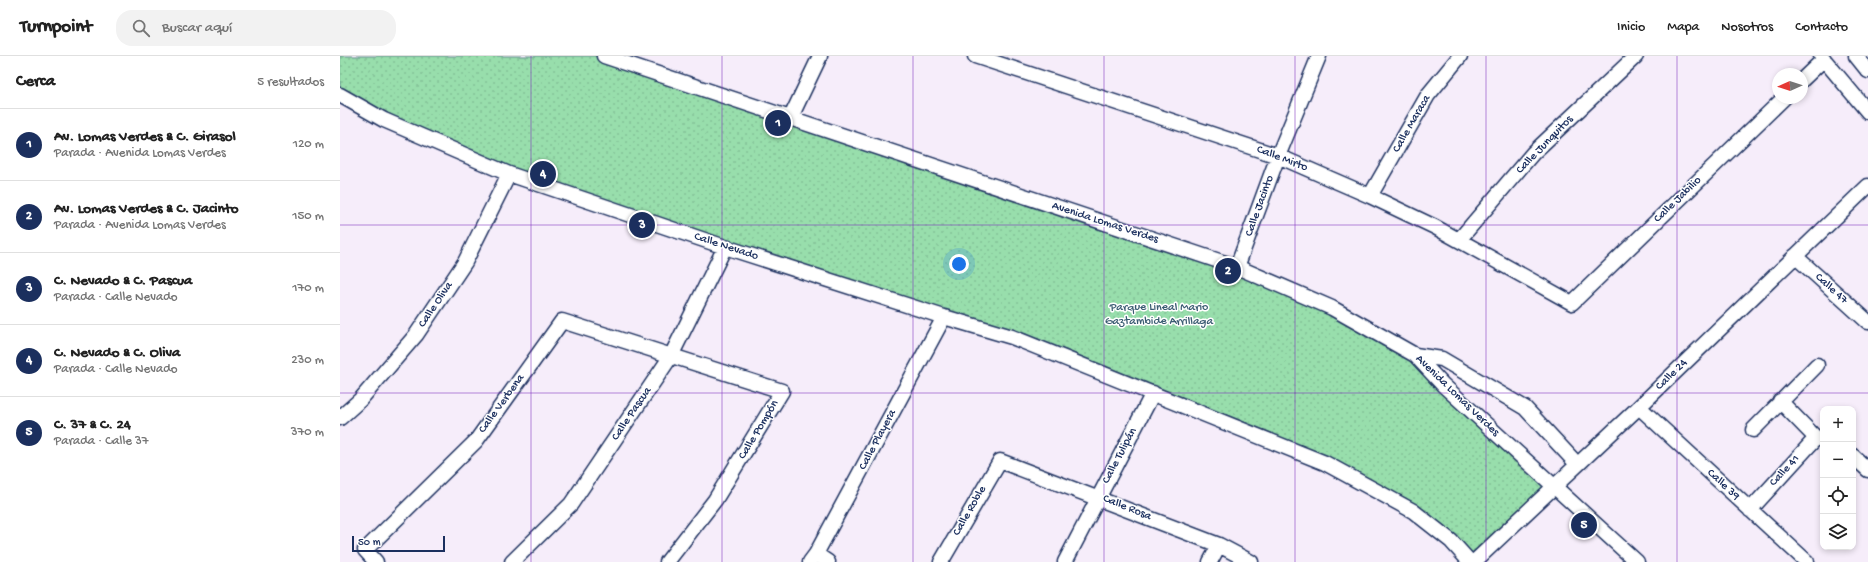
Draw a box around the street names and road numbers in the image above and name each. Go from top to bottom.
street label: Calle Maraca [1390,92,1434,155]
street label: Calle Junquitos [1514,112,1577,177]
street label: Calle Mirto [1254,143,1310,175]
street label: Calle Jacinto [1242,174,1278,238]
street label: Calle Jabilio [1651,174,1705,226]
street label: Avenida Lomas Verdes [1050,199,1161,247]
street label: Calle Nevado [692,230,760,264]
street label: Calle 47 [1812,271,1851,308]
street label: Calle Oliva [416,279,457,330]
street label: Avenida Lomas Verdes [1412,352,1502,440]
street label: Calle 24 [1653,356,1691,394]
street label: Calle Verbena [476,372,528,436]
street label: Calle Pascua [609,384,655,443]
street label: Calle Pompón [736,398,782,462]
street label: Calle Playera [856,407,900,473]
street label: Calle Tulipán [1099,425,1141,486]
street label: Calle 41 [1767,452,1803,490]
street label: Calle 39 [1704,466,1742,504]
street label: Calle Roble [950,483,990,538]
street label: Calle Rosa [1101,492,1154,524]

